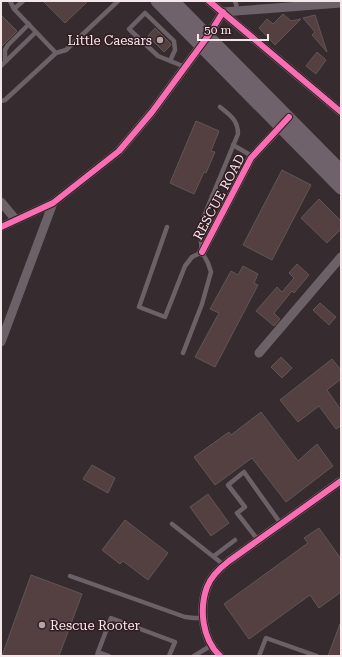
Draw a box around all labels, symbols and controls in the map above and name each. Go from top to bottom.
scale bar [198,16,268,42]
text: 50 m [204,23,231,37]
place label: Little Caesars [67,33,152,48]
marker: Little Caesars [155,35,165,45]
street label: RESCUE ROAD [190,152,248,242]
place label: Rescue Rooter [50,618,141,633]
marker: Rescue Rooter [37,620,47,630]

